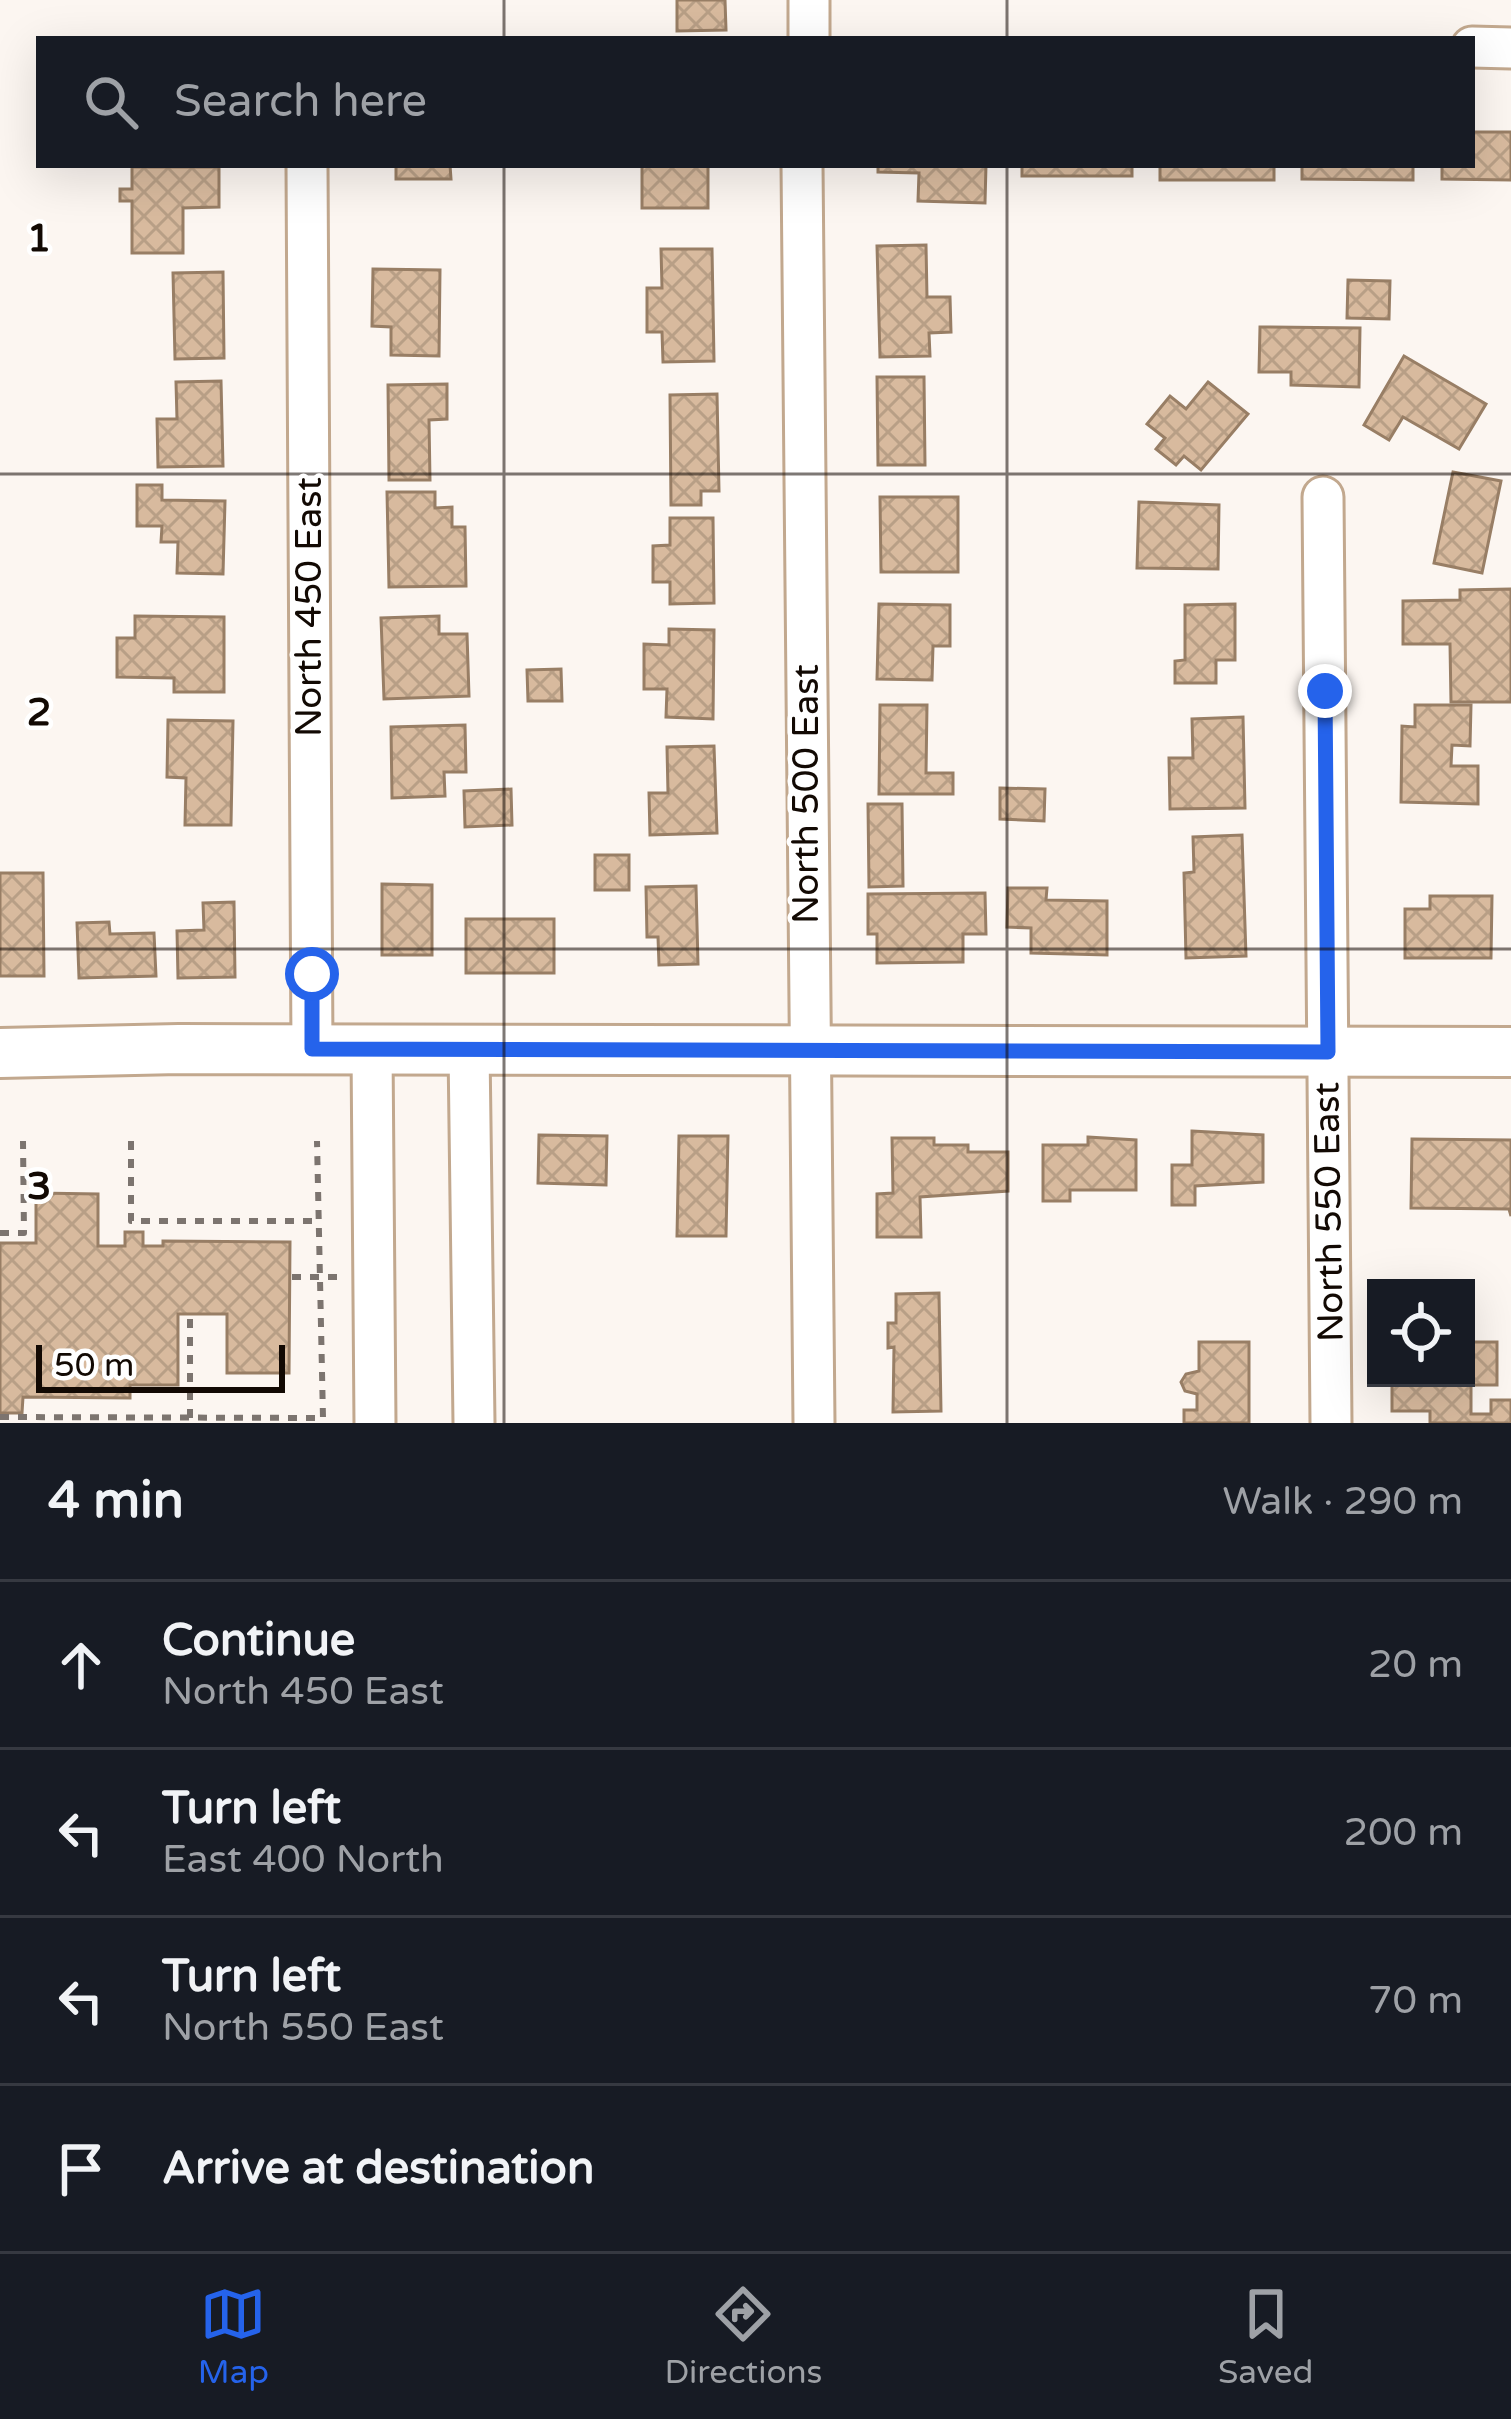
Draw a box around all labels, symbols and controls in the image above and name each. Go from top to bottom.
search box [36,36,1475,168]
icon: search [78,69,144,135]
text: Search here [174,75,427,129]
text: 1 [27,215,51,262]
street label: North 450 East [288,477,331,737]
street label: North 500 East [785,664,828,924]
route end [1298,664,1352,718]
text: 2 [27,689,51,736]
route start [285,947,339,1001]
street label: North 550 East [1305,1082,1353,1342]
text: 3 [27,1163,51,1210]
map controls [1367,1279,1475,1387]
button: locate [1367,1279,1475,1387]
scale bar [36,1339,285,1392]
text: 50 m [54,1346,134,1385]
text: 4 min [48,1470,184,1532]
text: Walk · 290 m [1222,1478,1463,1525]
text: Continue [162,1614,355,1668]
icon: ahead [48,1632,114,1698]
text: 20 m [1368,1641,1463,1688]
text: North 450 East [162,1668,444,1715]
text: Turn left [162,1782,341,1836]
icon: left [48,1800,114,1866]
text: 200 m [1344,1809,1463,1856]
text: East 400 North [162,1836,444,1883]
text: Turn left [162,1950,341,2004]
icon: left [48,1968,114,2034]
text: 70 m [1368,1977,1463,2024]
text: North 550 East [162,2004,444,2051]
icon: arrive [48,2136,114,2202]
text: Arrive at destination [162,2142,594,2196]
tab: Map [198,2281,269,2392]
tab: Directions [665,2281,822,2392]
tab: Saved [1218,2281,1313,2392]

